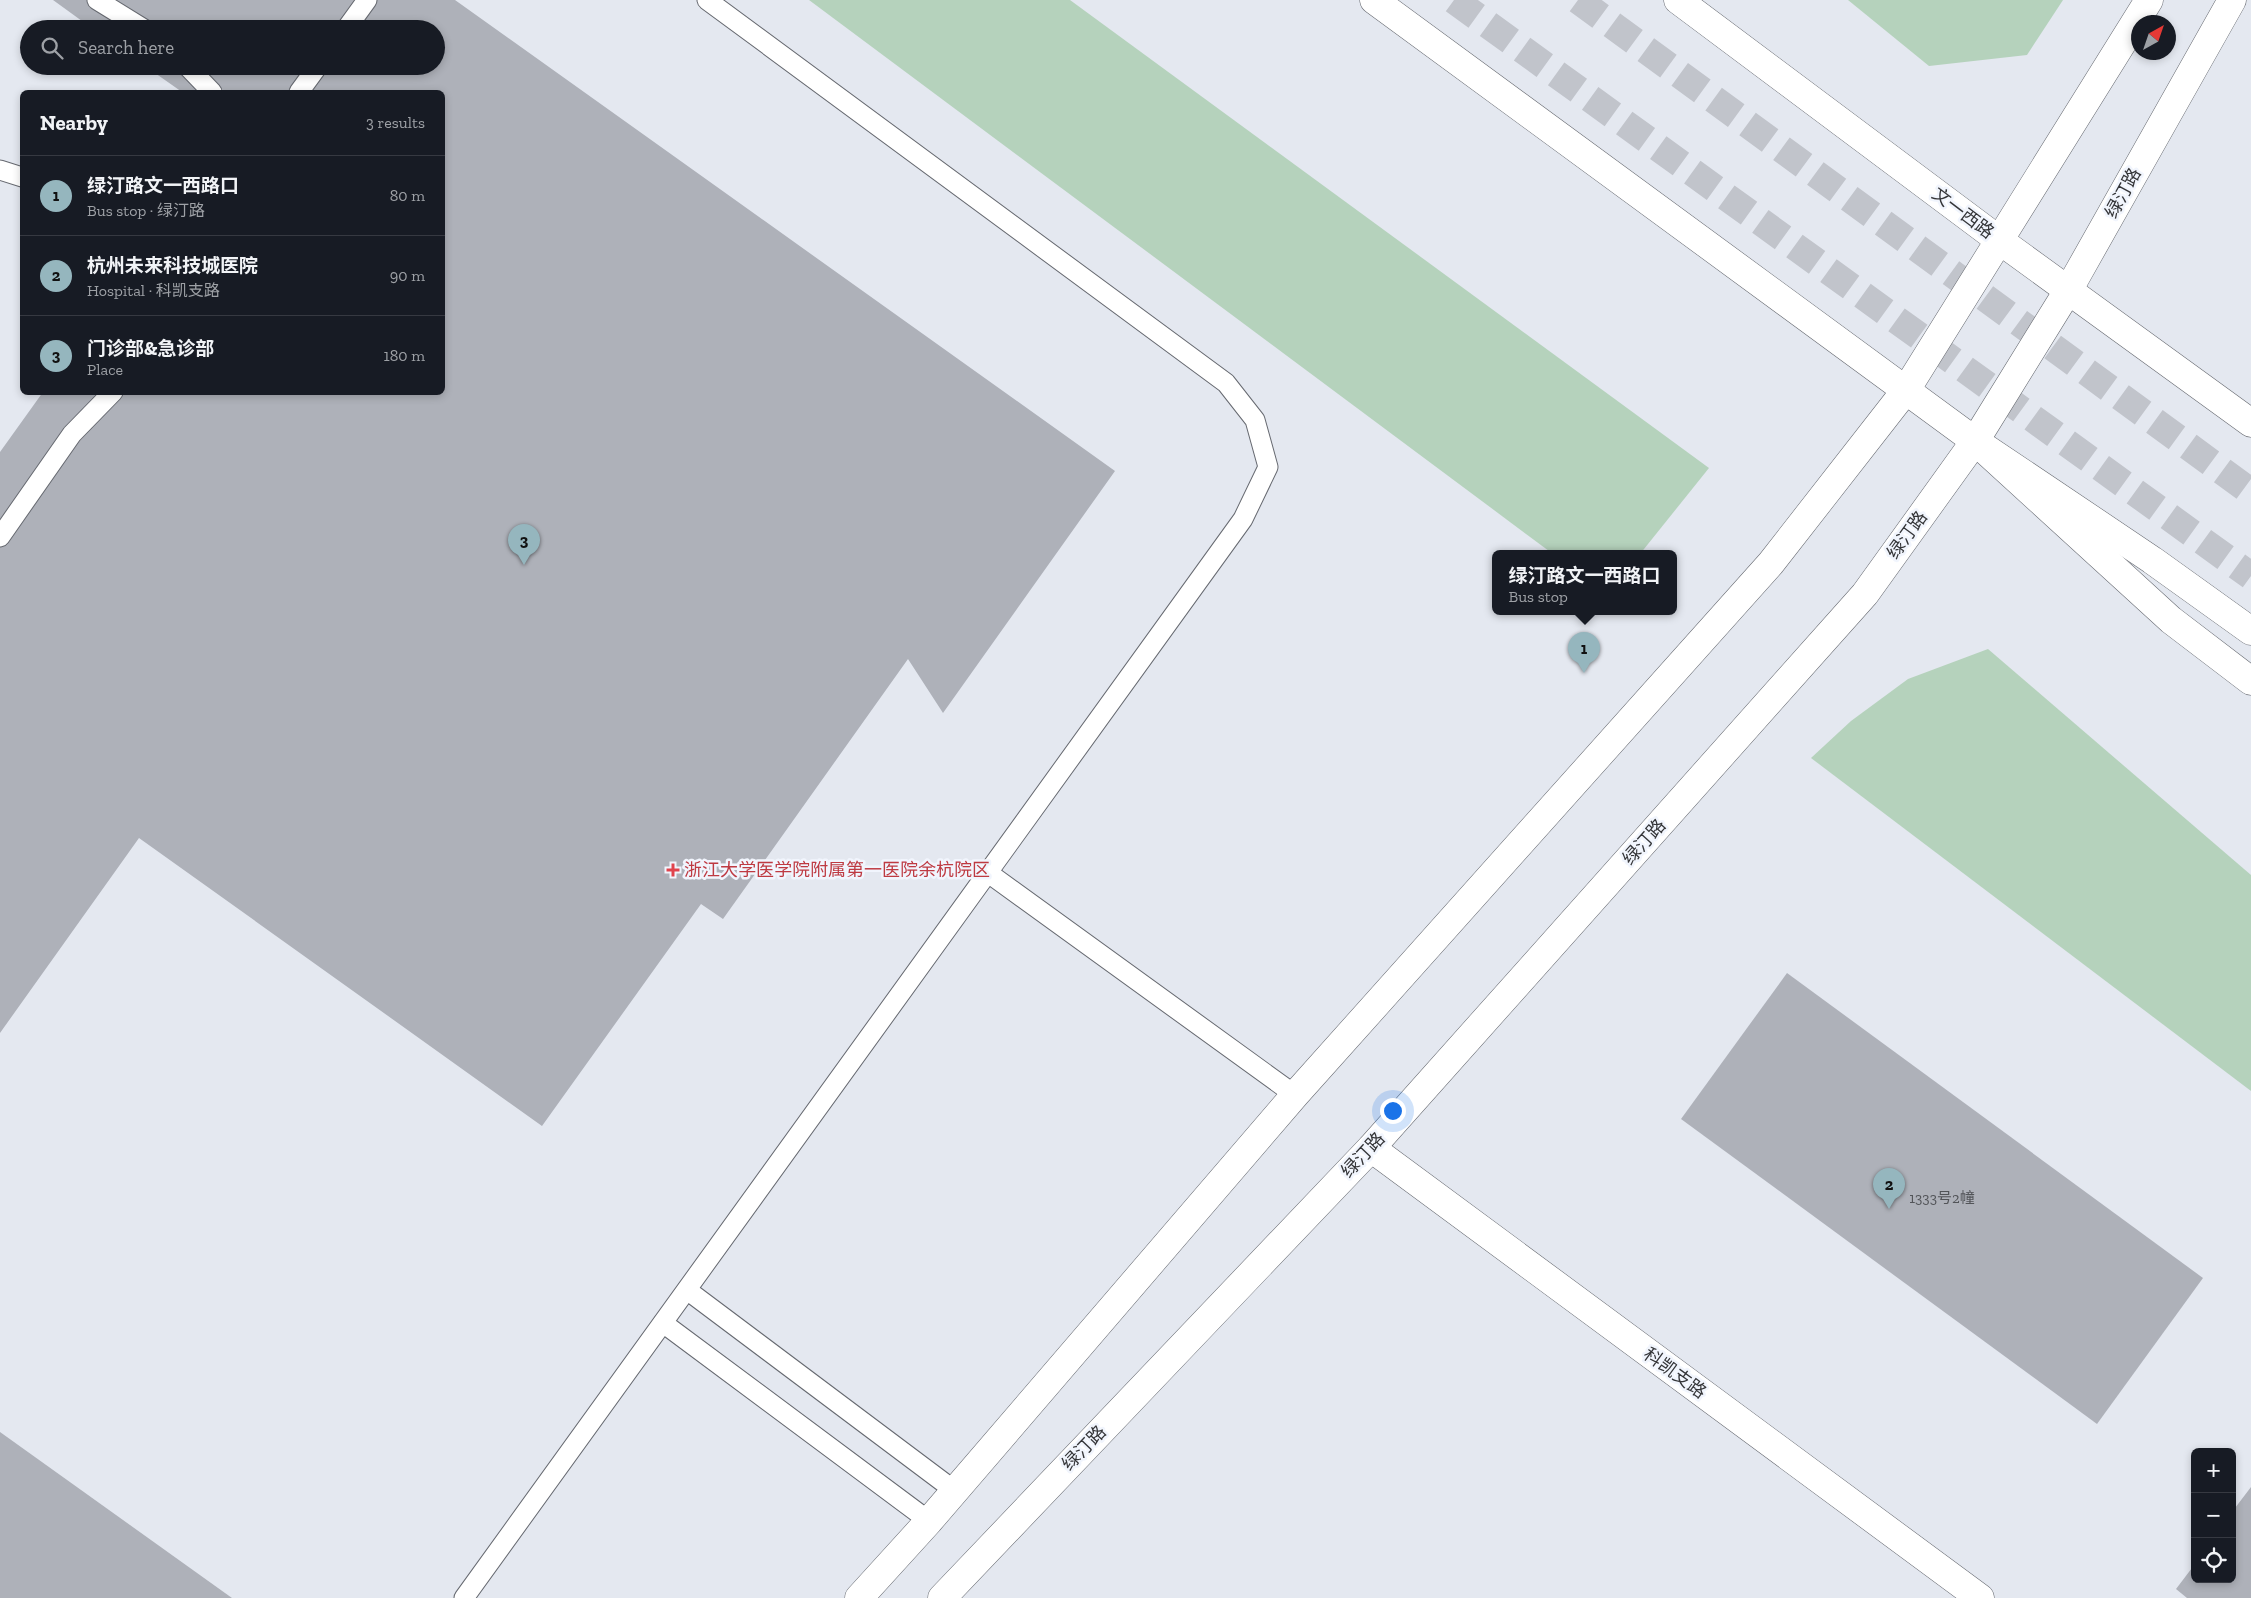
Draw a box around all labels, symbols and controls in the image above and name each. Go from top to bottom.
north arrow [2131,15,2176,60]
search box [20,20,445,75]
icon: search [38,34,66,62]
text: Search here [78,36,174,59]
text: Nearby [40,110,108,135]
text: 3 results [366,113,425,132]
street label: 绿汀路 [2100,164,2146,222]
text: 绿汀路文一西路口 [87,174,239,197]
street label: 文一西路 [1928,183,1998,243]
text: 1 [53,186,59,205]
text: 80 m [390,186,425,205]
text: Bus stop · 绿汀路 [87,201,205,220]
text: 杭州未来科技城医院 [87,254,258,277]
text: 2 [52,266,60,285]
text: 90 m [390,266,425,285]
text: Hospital · 科凯支路 [87,281,220,300]
text: 门诊部&急诊部 [87,337,214,360]
text: 3 [52,346,60,365]
text: 180 m [384,346,425,365]
text: Place [87,360,123,379]
street label: 绿汀路 [1882,507,1932,563]
pin: 3 [508,524,540,565]
popup [1492,550,1677,615]
text: 绿汀路文一西路口 [1508,564,1661,587]
text: Bus stop [1508,587,1568,606]
pin: 1 [1568,632,1600,673]
street label: 绿汀路 [1618,815,1670,869]
place label: 浙江大学医学院附属第一医院余杭院区 [684,859,990,881]
marker: 浙江大学医学院附属第一医院余杭院区 [666,863,680,877]
your location [1380,1098,1406,1124]
street label: 绿汀路 [1337,1128,1389,1182]
pin: 2 [1873,1168,1905,1209]
house number: 1333号2幢 [1909,1189,1975,1207]
street label: 科凯支路 [1639,1343,1711,1403]
street label: 绿汀路 [1057,1421,1111,1475]
map controls [2191,1448,2236,1583]
button: + [2191,1448,2236,1493]
button: − [2191,1493,2236,1538]
button: locate [2191,1538,2236,1583]

